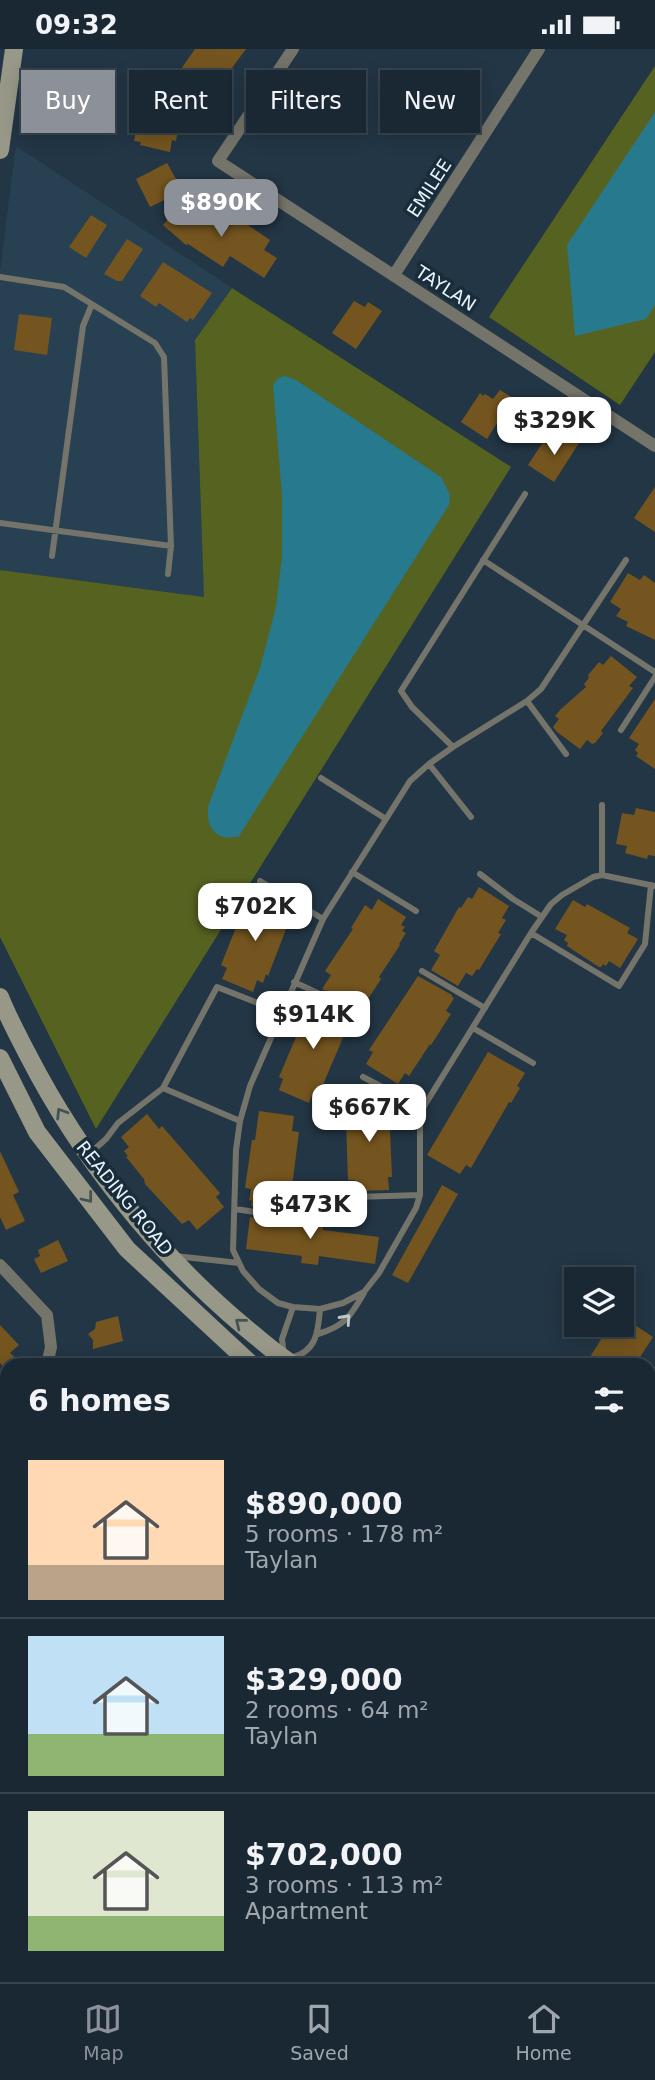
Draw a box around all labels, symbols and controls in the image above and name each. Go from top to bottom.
text: 09:32 [35,10,118,40]
chip: Buy [21,70,115,133]
chip: Rent [129,70,232,133]
chip: Filters [246,70,366,133]
chip: New [380,70,480,133]
street label: EMILEE [402,155,456,221]
pin: $890K [172,179,270,239]
text: $890K [180,189,262,215]
street label: TAYLAN [411,260,480,315]
pin: $329K [505,397,603,457]
text: $329K [513,407,595,433]
pin: $702K [206,883,304,943]
text: $702K [214,893,296,919]
pin: $914K [264,991,362,1051]
text: $914K [272,1001,354,1027]
pin: $667K [320,1085,418,1144]
text: $667K [328,1094,410,1120]
one-way arrow [57,1108,70,1121]
street label: READING ROAD [72,1137,178,1259]
pin: $473K [261,1181,359,1241]
one-way arrow [80,1191,93,1203]
text: $473K [269,1191,351,1217]
map controls [564,1267,634,1337]
button: layers [564,1267,634,1337]
one-way arrow [337,1314,350,1327]
one-way arrow [236,1318,248,1331]
icon: filters [590,1381,628,1419]
text: 6 homes [28,1383,171,1418]
text: $890,000 [245,1486,403,1521]
icon: home [84,1488,168,1572]
text: 5 rooms · 178 m² [245,1521,443,1547]
text: Taylan [245,1547,318,1573]
text: $329,000 [245,1662,403,1697]
icon: home [84,1664,168,1748]
text: 2 rooms · 64 m² [245,1697,429,1723]
text: Taylan [245,1723,318,1749]
text: $702,000 [245,1837,403,1872]
icon: home [84,1839,168,1923]
text: 3 rooms · 113 m² [245,1872,443,1898]
text: Apartment [245,1898,368,1924]
tab: Map [83,2000,123,2064]
tab: Saved [290,2000,349,2064]
tab: Home [516,2000,572,2064]

